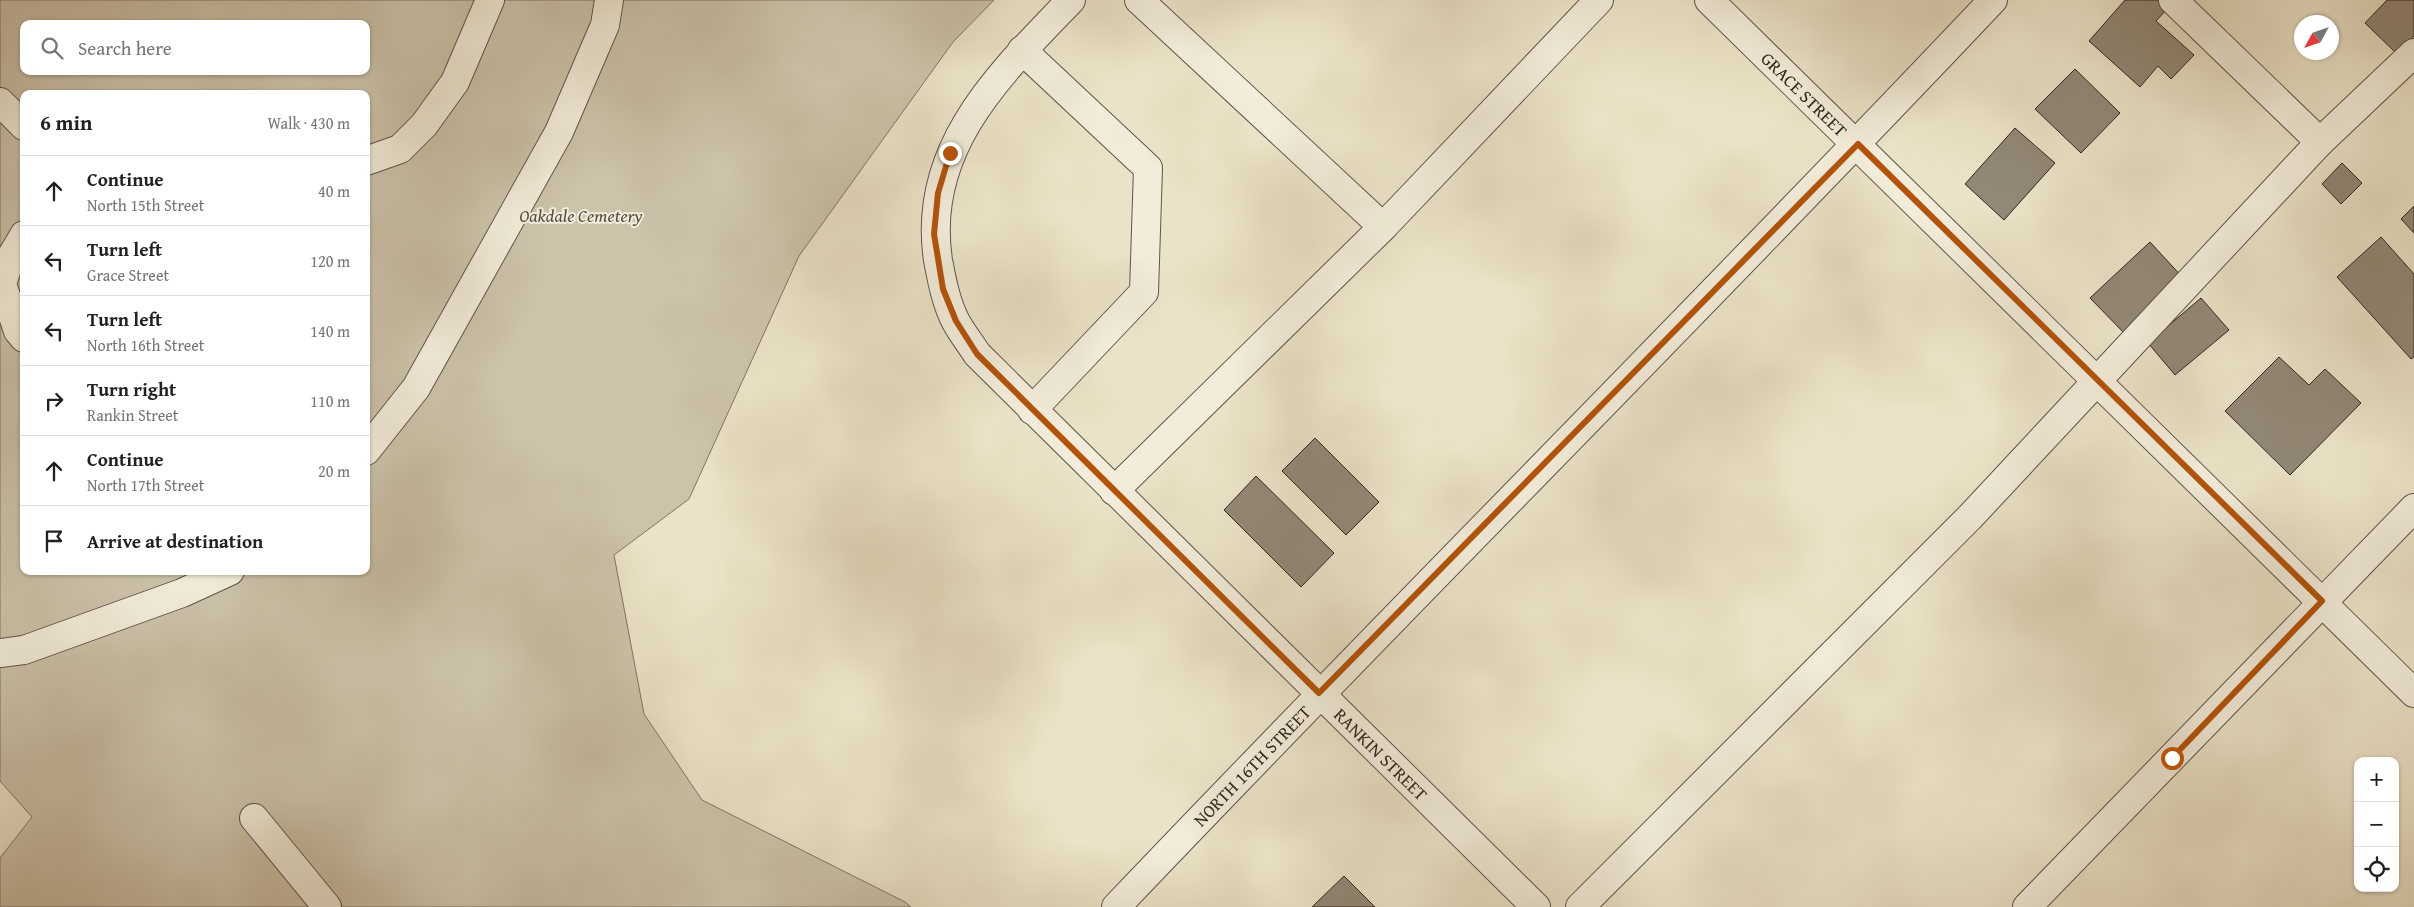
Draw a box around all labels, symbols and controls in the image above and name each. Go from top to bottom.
north arrow [2294,15,2339,60]
search box [20,20,370,75]
icon: search [38,34,66,62]
text: Search here [78,34,172,62]
street label: GRACE STREET [1755,45,1854,143]
text: 6 min [40,107,92,138]
text: Walk · 430 m [267,111,350,135]
route end [939,142,962,165]
text: Continue [87,165,164,193]
icon: ahead [40,177,68,205]
text: 40 m [318,179,350,203]
text: North 15th Street [87,193,204,217]
park label: Oakdale Cemetery [519,202,643,229]
text: Turn left [87,235,162,263]
icon: left [40,247,68,275]
text: 120 m [310,249,350,273]
text: Grace Street [87,263,169,287]
text: Turn left [87,305,162,333]
icon: left [40,317,68,345]
text: 140 m [310,319,350,343]
text: North 16th Street [87,333,204,357]
text: Turn right [87,375,176,403]
icon: right [40,387,68,415]
text: 110 m [310,389,350,413]
text: Rankin Street [87,403,178,427]
text: Continue [87,445,164,473]
icon: ahead [40,457,68,485]
text: 20 m [318,459,350,483]
text: North 17th Street [87,473,204,497]
icon: arrive [40,527,68,555]
text: Arrive at destination [87,527,263,555]
street label: NORTH 16TH STREET [1187,699,1317,832]
street label: RANKIN STREET [1328,701,1434,807]
route start [2161,747,2184,770]
map controls [2354,757,2399,892]
button: + [2354,757,2399,802]
button: − [2354,802,2399,847]
button: locate [2354,847,2399,892]

